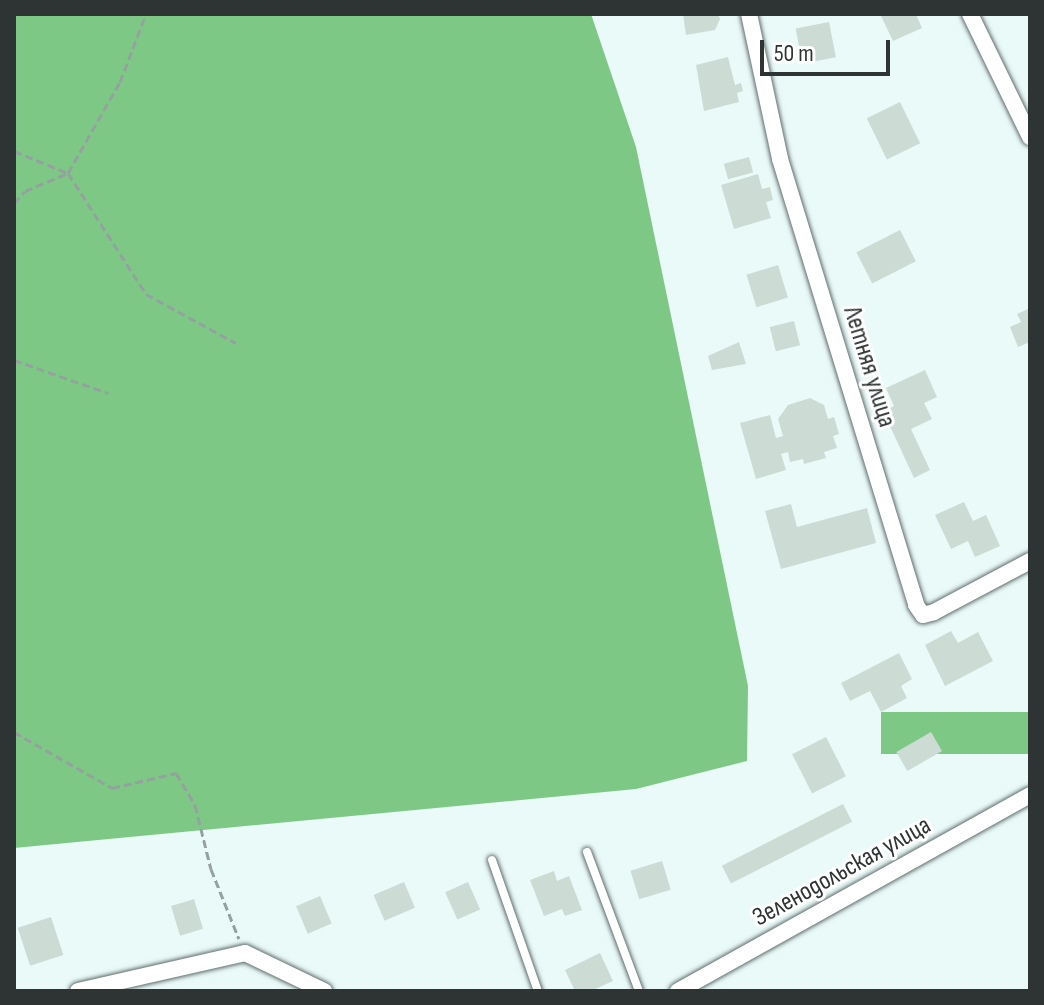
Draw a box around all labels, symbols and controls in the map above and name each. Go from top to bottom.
scale bar [764,24,894,74]
text: 50 m [774,39,814,68]
street label: Летняя улица [836,303,902,431]
street label: Зеленодольская улица [748,810,936,934]

